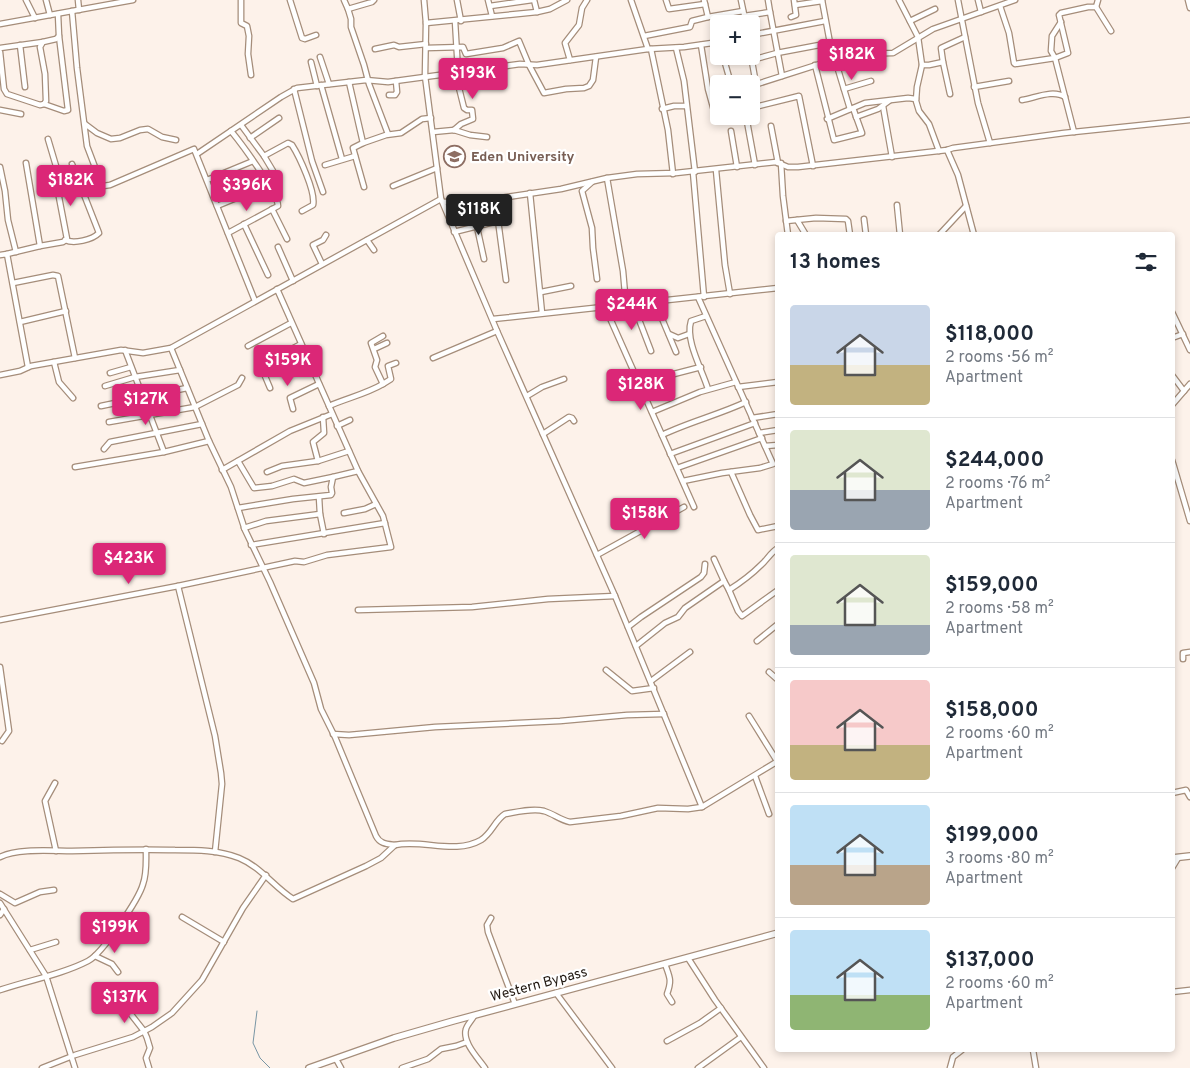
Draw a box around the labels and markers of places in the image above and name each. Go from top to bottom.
pin: $182K [817,38,887,81]
pin: $193K [438,58,508,100]
school or university icon: Eden University [443,145,467,169]
place label: Eden University [471,149,574,166]
pin: $182K [36,164,106,207]
pin: $396K [212,170,282,212]
pin: $118K [444,194,514,236]
pin: $244K [597,288,667,331]
pin: $159K [253,344,323,387]
pin: $128K [606,368,676,411]
pin: $127K [111,384,181,426]
pin: $158K [610,498,680,540]
pin: $423K [94,542,164,585]
pin: $199K [80,912,150,954]
pin: $137K [90,982,160,1024]

